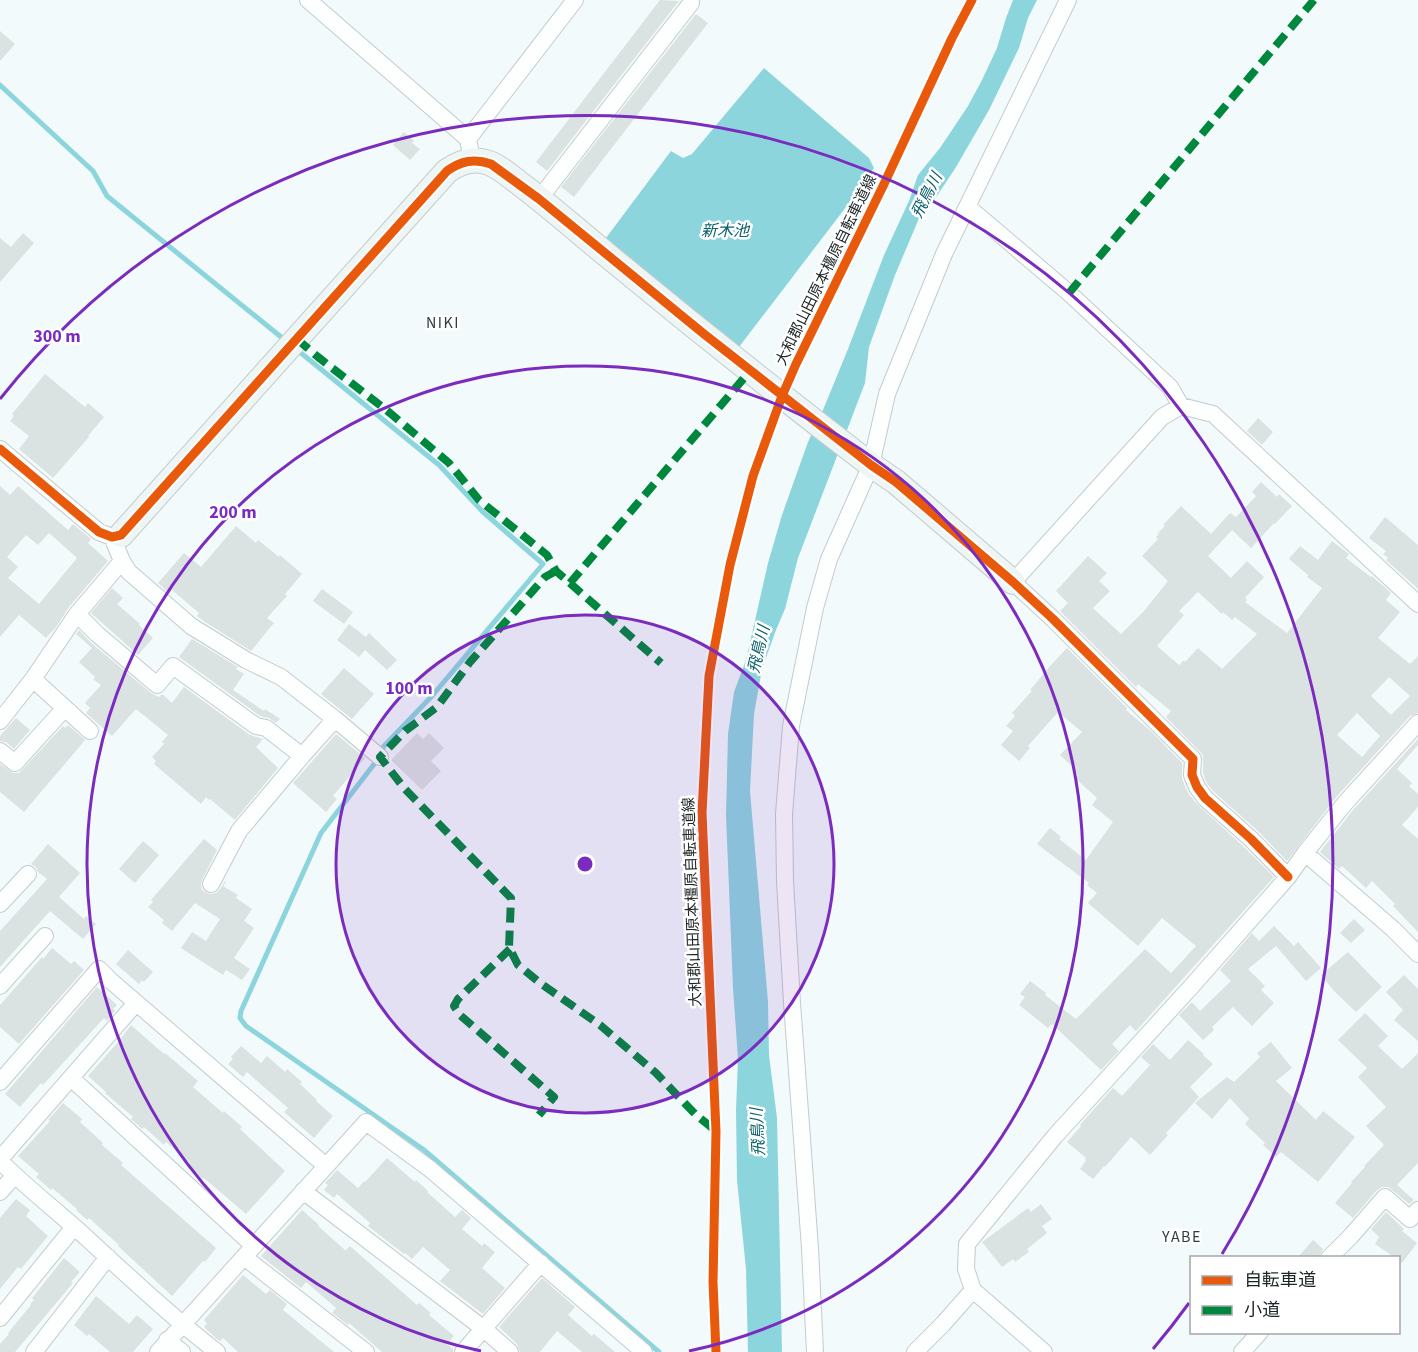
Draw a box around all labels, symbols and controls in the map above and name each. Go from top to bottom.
water label: 飛鳥川 [906,167,948,222]
street label: 大和郡山田原本橿原自転車道線 [771,171,882,369]
water label: 新木池 [701,220,751,242]
district label: NIKI [426,312,460,334]
text: 300 m [33,324,81,349]
text: 200 m [209,500,257,525]
water label: 飛鳥川 [743,621,776,675]
text: 100 m [385,676,433,701]
street label: 大和郡山田原本橿原自転車道線 [678,797,707,1007]
centre of rings [575,854,595,874]
water label: 飛鳥川 [746,1105,770,1156]
district label: YABE [1161,1226,1202,1248]
legend [1190,1256,1400,1334]
text: 自転車道 [1244,1268,1316,1293]
text: 小道 [1244,1298,1280,1323]

